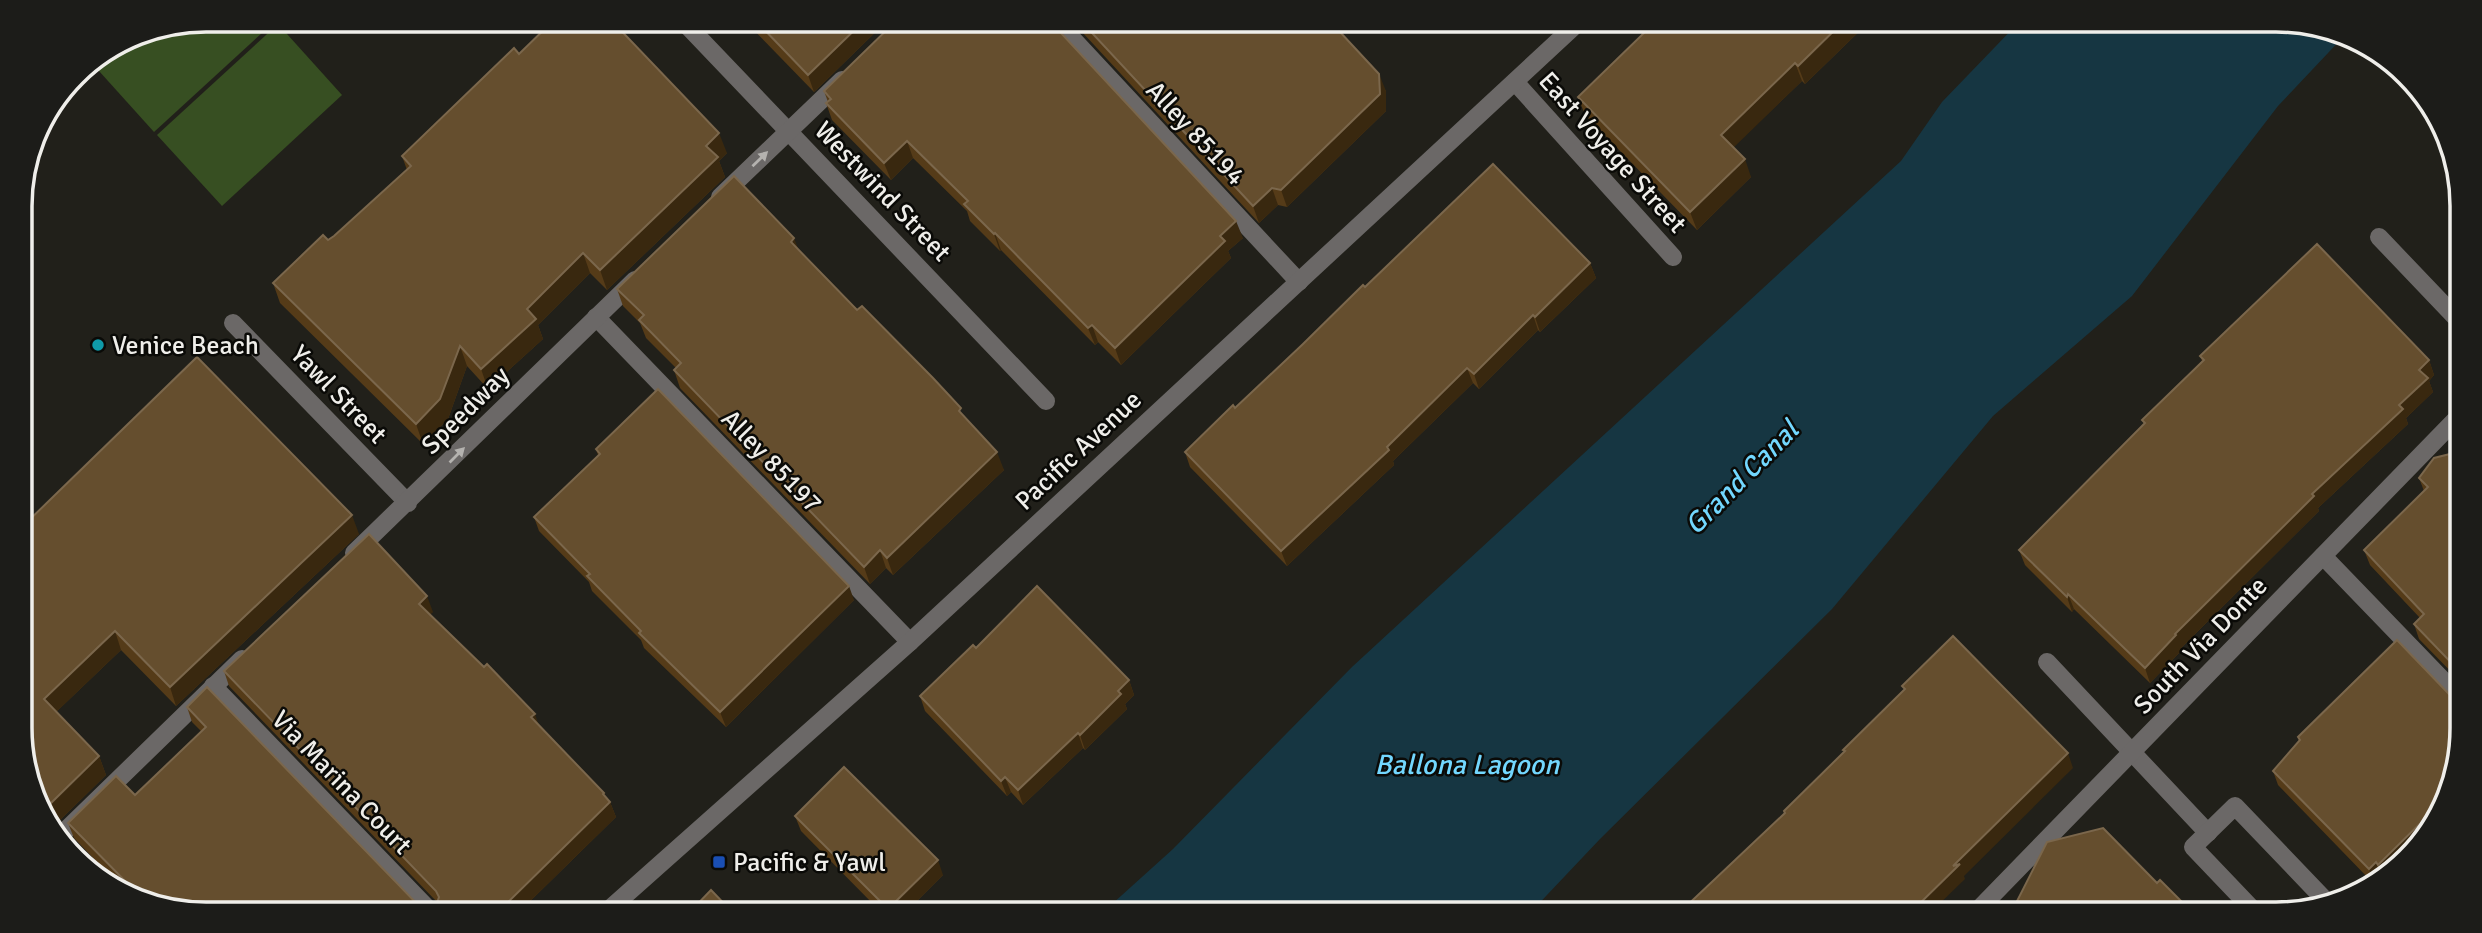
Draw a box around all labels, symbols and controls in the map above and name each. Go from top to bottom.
street label: East Voyage Street [1532,66,1693,240]
street label: Alley 85194 [1139,75,1252,193]
street label: Westwind Street [807,115,957,268]
one-way arrow [751,151,768,167]
place label: Venice Beach [112,330,259,362]
marker: Venice Beach [90,337,106,353]
street label: Yawl Street [283,339,393,451]
street label: Speedway [415,360,516,461]
street label: Pacific Avenue [1009,384,1149,517]
street label: Alley 85197 [714,403,828,520]
water label: Grand Canal [1678,412,1807,542]
one-way arrow [448,446,465,463]
street label: South Via Donte [2127,570,2274,721]
street label: Via Marina Court [265,704,418,861]
water label: Ballona Lagoon [1375,748,1560,782]
place label: Pacific & Yawl [733,847,886,879]
marker: Pacific & Yawl [711,854,727,870]

